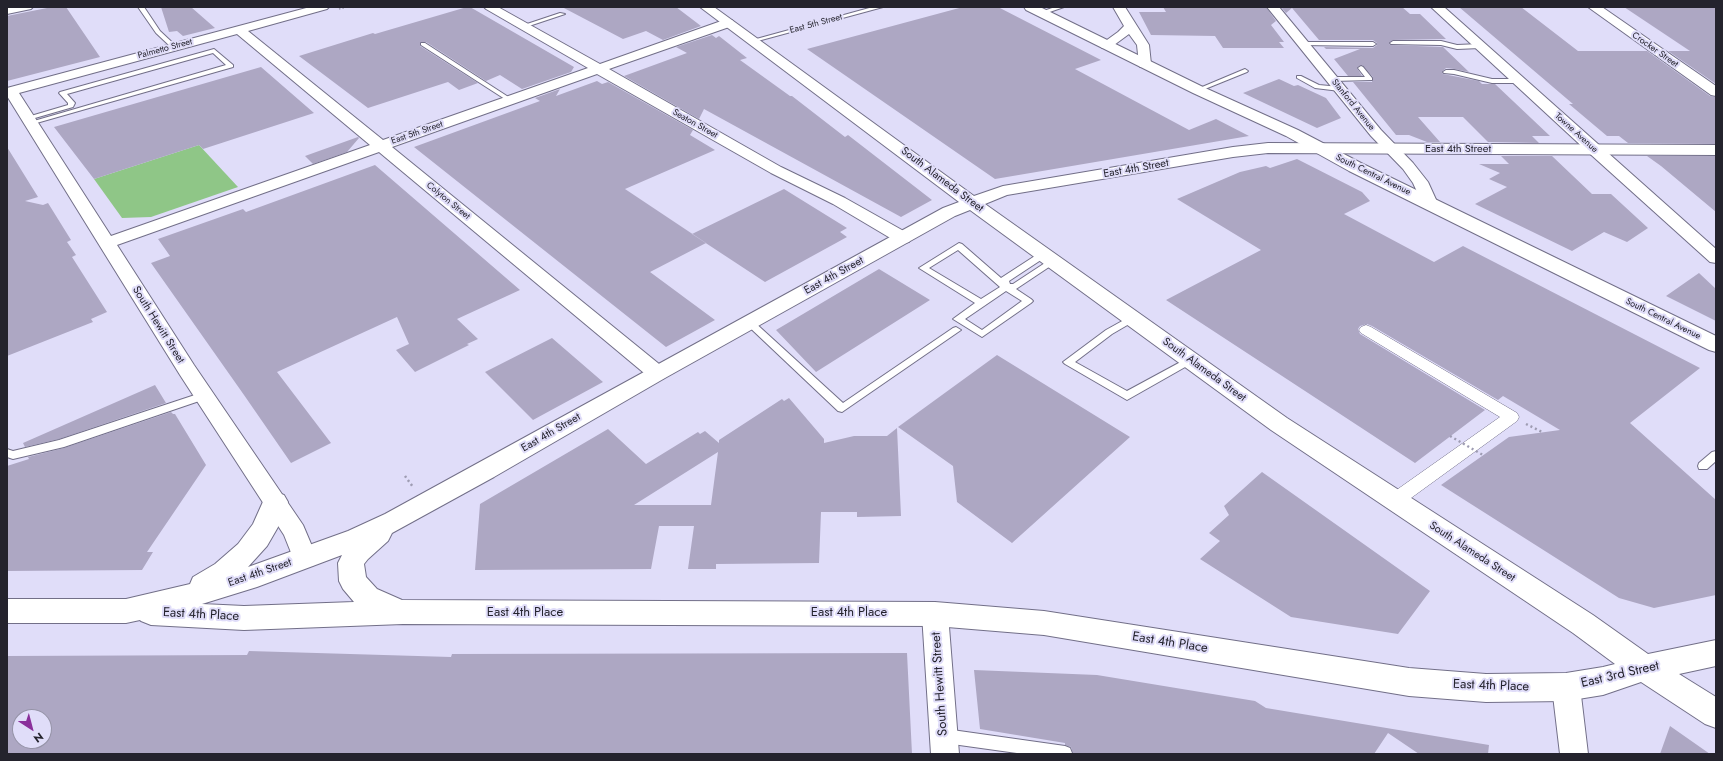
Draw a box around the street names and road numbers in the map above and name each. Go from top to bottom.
street label: East 5th Street [789,12,843,36]
street label: Crocker Street [1630,30,1680,70]
street label: Palmetto Street [136,37,194,61]
street label: Stanford Avenue [1329,77,1377,133]
street label: Seaton Street [671,107,719,141]
street label: Towne Avenue [1552,111,1600,155]
street label: East 5th Street [390,119,444,147]
street label: East 4th Street [1425,142,1491,156]
street label: South Alameda Street [898,145,986,215]
street label: South Central Avenue [1334,152,1412,198]
street label: East 4th Street [1102,157,1170,181]
street label: Colyton Street [424,180,472,222]
street label: East 4th Street [802,254,866,298]
street label: South Hewitt Street [129,284,187,366]
street label: South Central Avenue [1624,296,1702,342]
street label: South Alameda Street [1160,335,1248,405]
street label: East 4th Street [519,411,583,455]
street label: South Alameda Street [1426,519,1518,585]
street label: East 4th Street [227,556,293,590]
street label: East 4th Place [162,605,240,625]
street label: East 4th Place [487,605,563,621]
street label: East 4th Place [811,605,887,621]
street label: East 4th Place [1131,629,1209,657]
street label: South Hewitt Street [929,632,951,736]
street label: East 3rd Street [1579,658,1661,692]
street label: East 4th Place [1453,677,1529,695]

